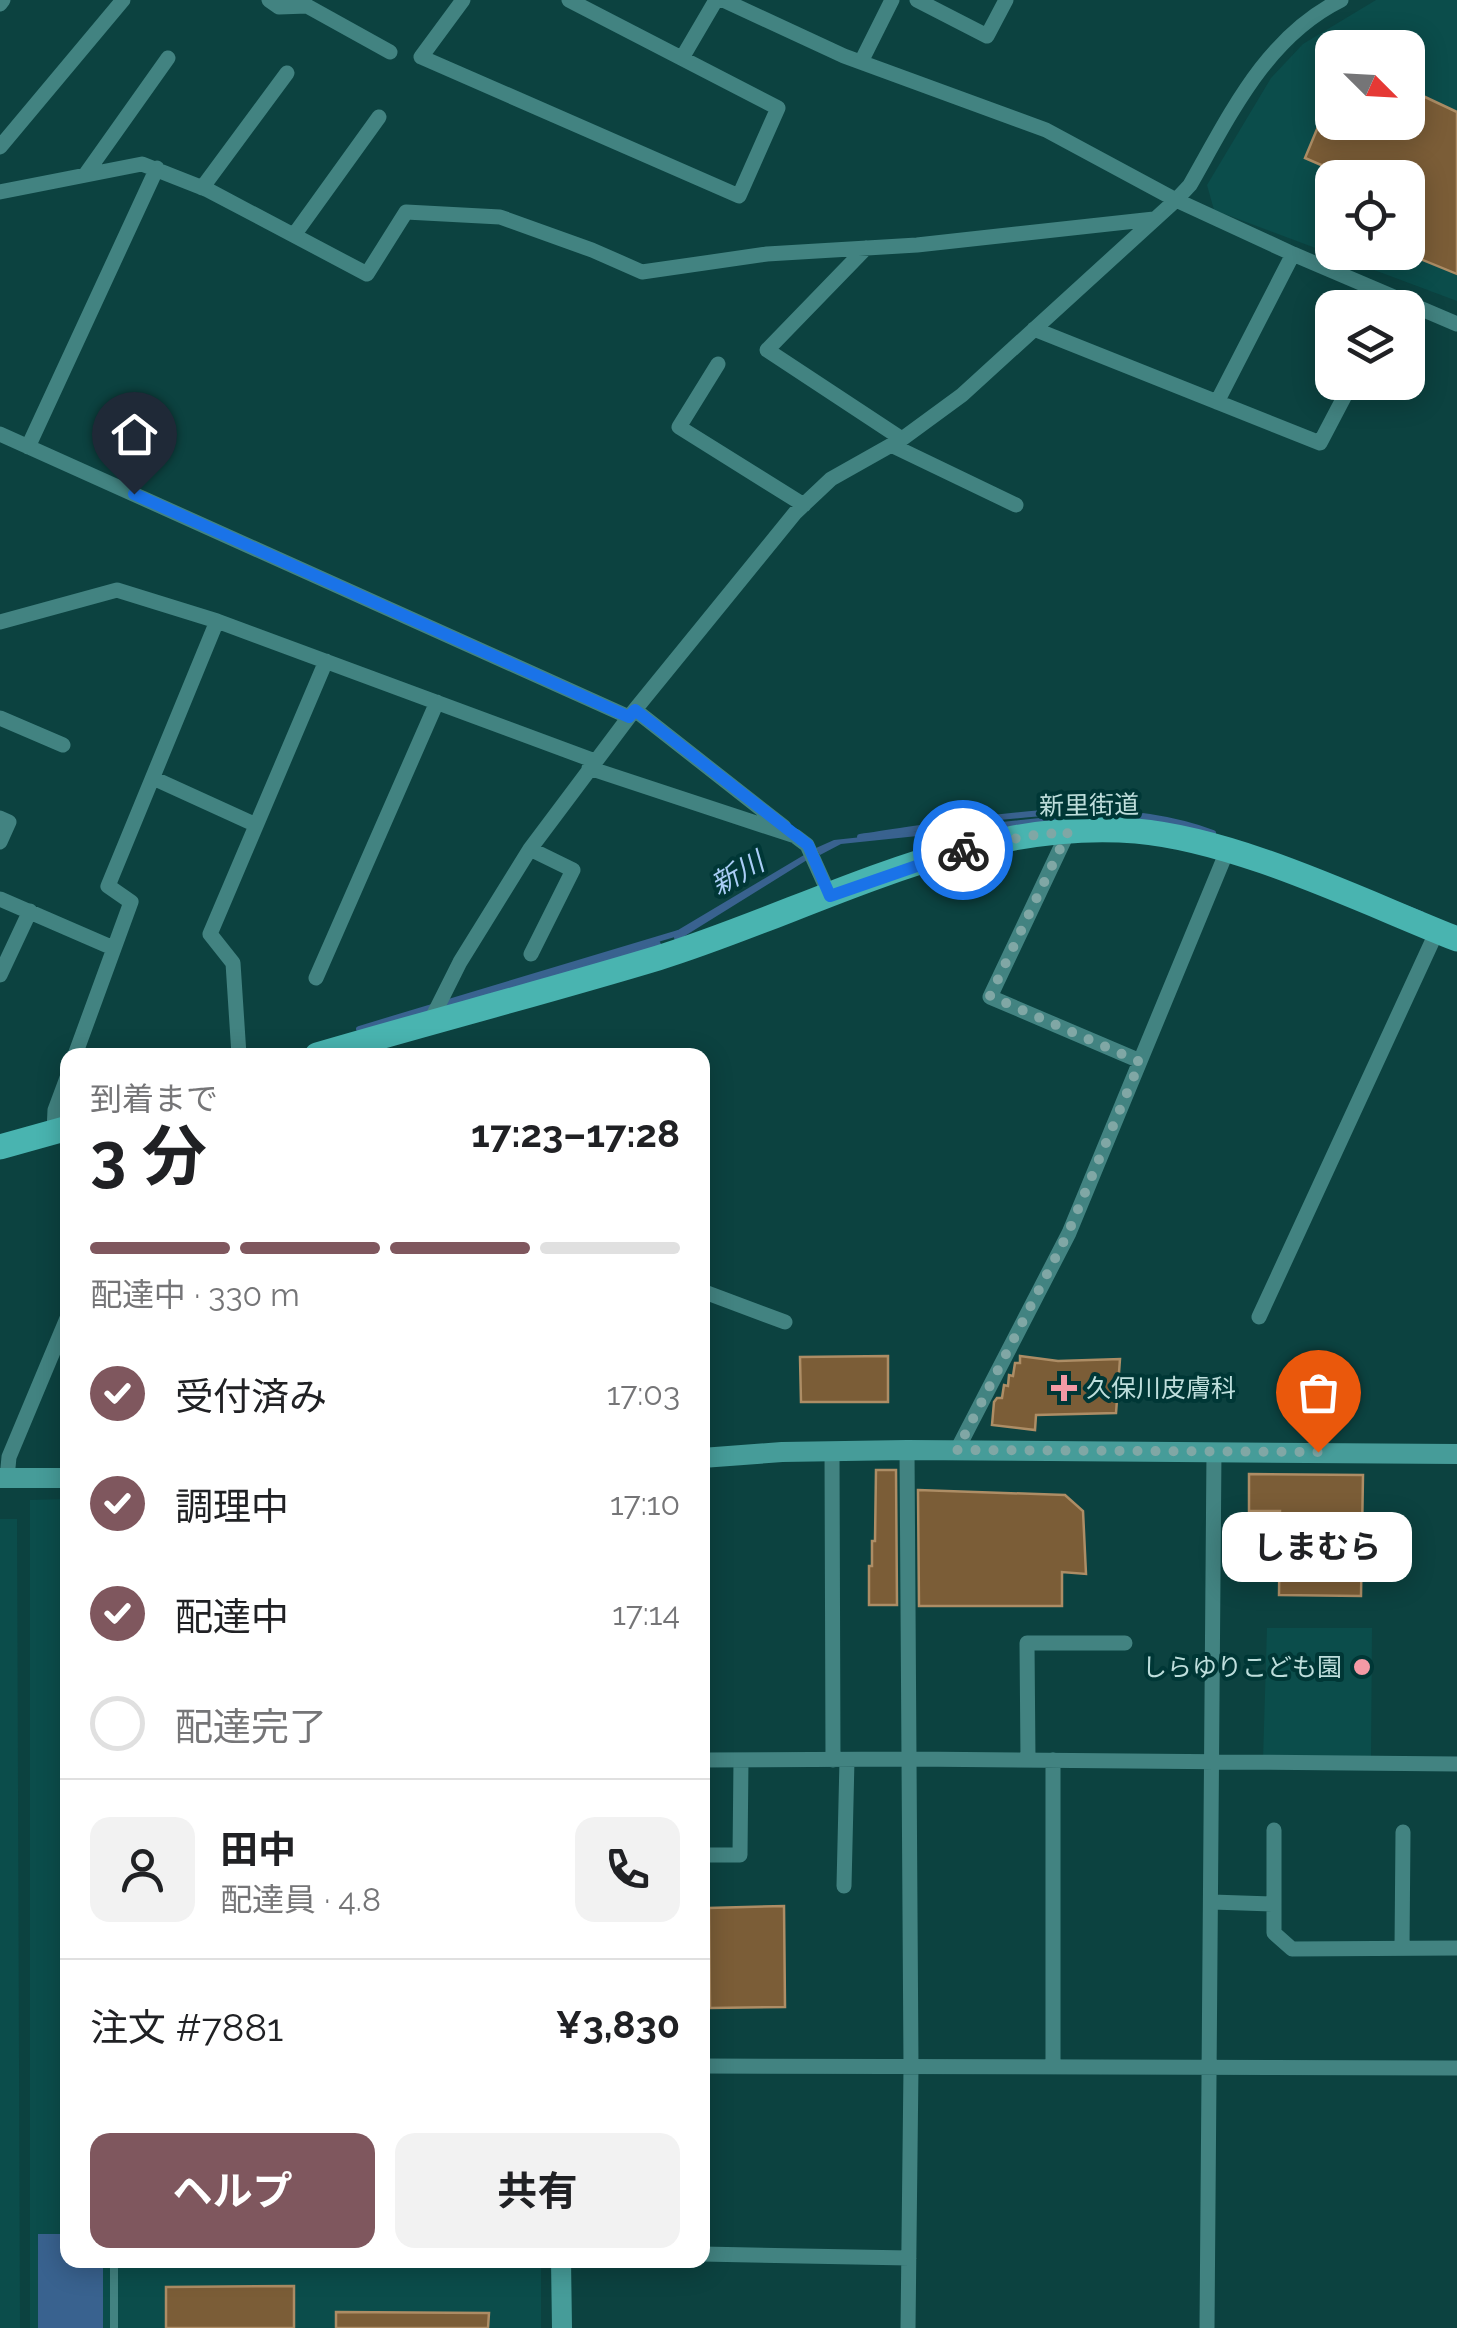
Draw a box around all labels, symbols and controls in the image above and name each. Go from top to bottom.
north arrow [1315,30,1425,140]
map controls [1315,30,1425,400]
button: locate [1315,160,1425,270]
button: layers [1315,290,1425,400]
pin [92,392,177,495]
icon: home [107,407,162,462]
street label: 新里街道 [1039,789,1139,821]
courier [913,800,1013,900]
icon: bike [936,823,991,878]
water label: 新川 [705,844,772,902]
text: 到着まで [90,1080,218,1117]
text: 17:23–17:28 [471,1111,680,1156]
text: 3 分 [90,1118,207,1194]
text: 配達中 · 330 m [90,1276,300,1313]
pin [1276,1350,1361,1453]
icon: bag [1291,1365,1346,1420]
icon: check [90,1366,145,1421]
place label: 久保川皮膚科 [1086,1373,1236,1403]
text: 受付済み [175,1374,327,1419]
text: 17:03 [607,1375,680,1412]
marker: 久保川皮膚科 [1051,1375,1077,1401]
icon: check [90,1476,145,1531]
text: 調理中 [175,1484,289,1529]
text: 17:10 [610,1485,680,1522]
callout: しまむら [1223,1512,1413,1582]
text: しまむら [1253,1528,1381,1565]
icon: check [90,1586,145,1641]
text: 配達中 [175,1594,289,1639]
text: 17:14 [612,1595,680,1632]
place label: しらゆりこども園 [1142,1652,1342,1682]
marker: しらゆりこども園 [1351,1656,1373,1678]
text: 配達完了 [175,1704,327,1749]
button: person [90,1817,195,1922]
button: phone [575,1817,680,1922]
text: 田中 [220,1827,296,1872]
text: 配達員 · 4.8 [220,1881,381,1918]
text: ¥3,830 [555,2002,680,2047]
text: 注文 #7881 [90,2005,283,2050]
button: ヘルプ [90,2133,375,2248]
button: 共有 [395,2133,680,2248]

